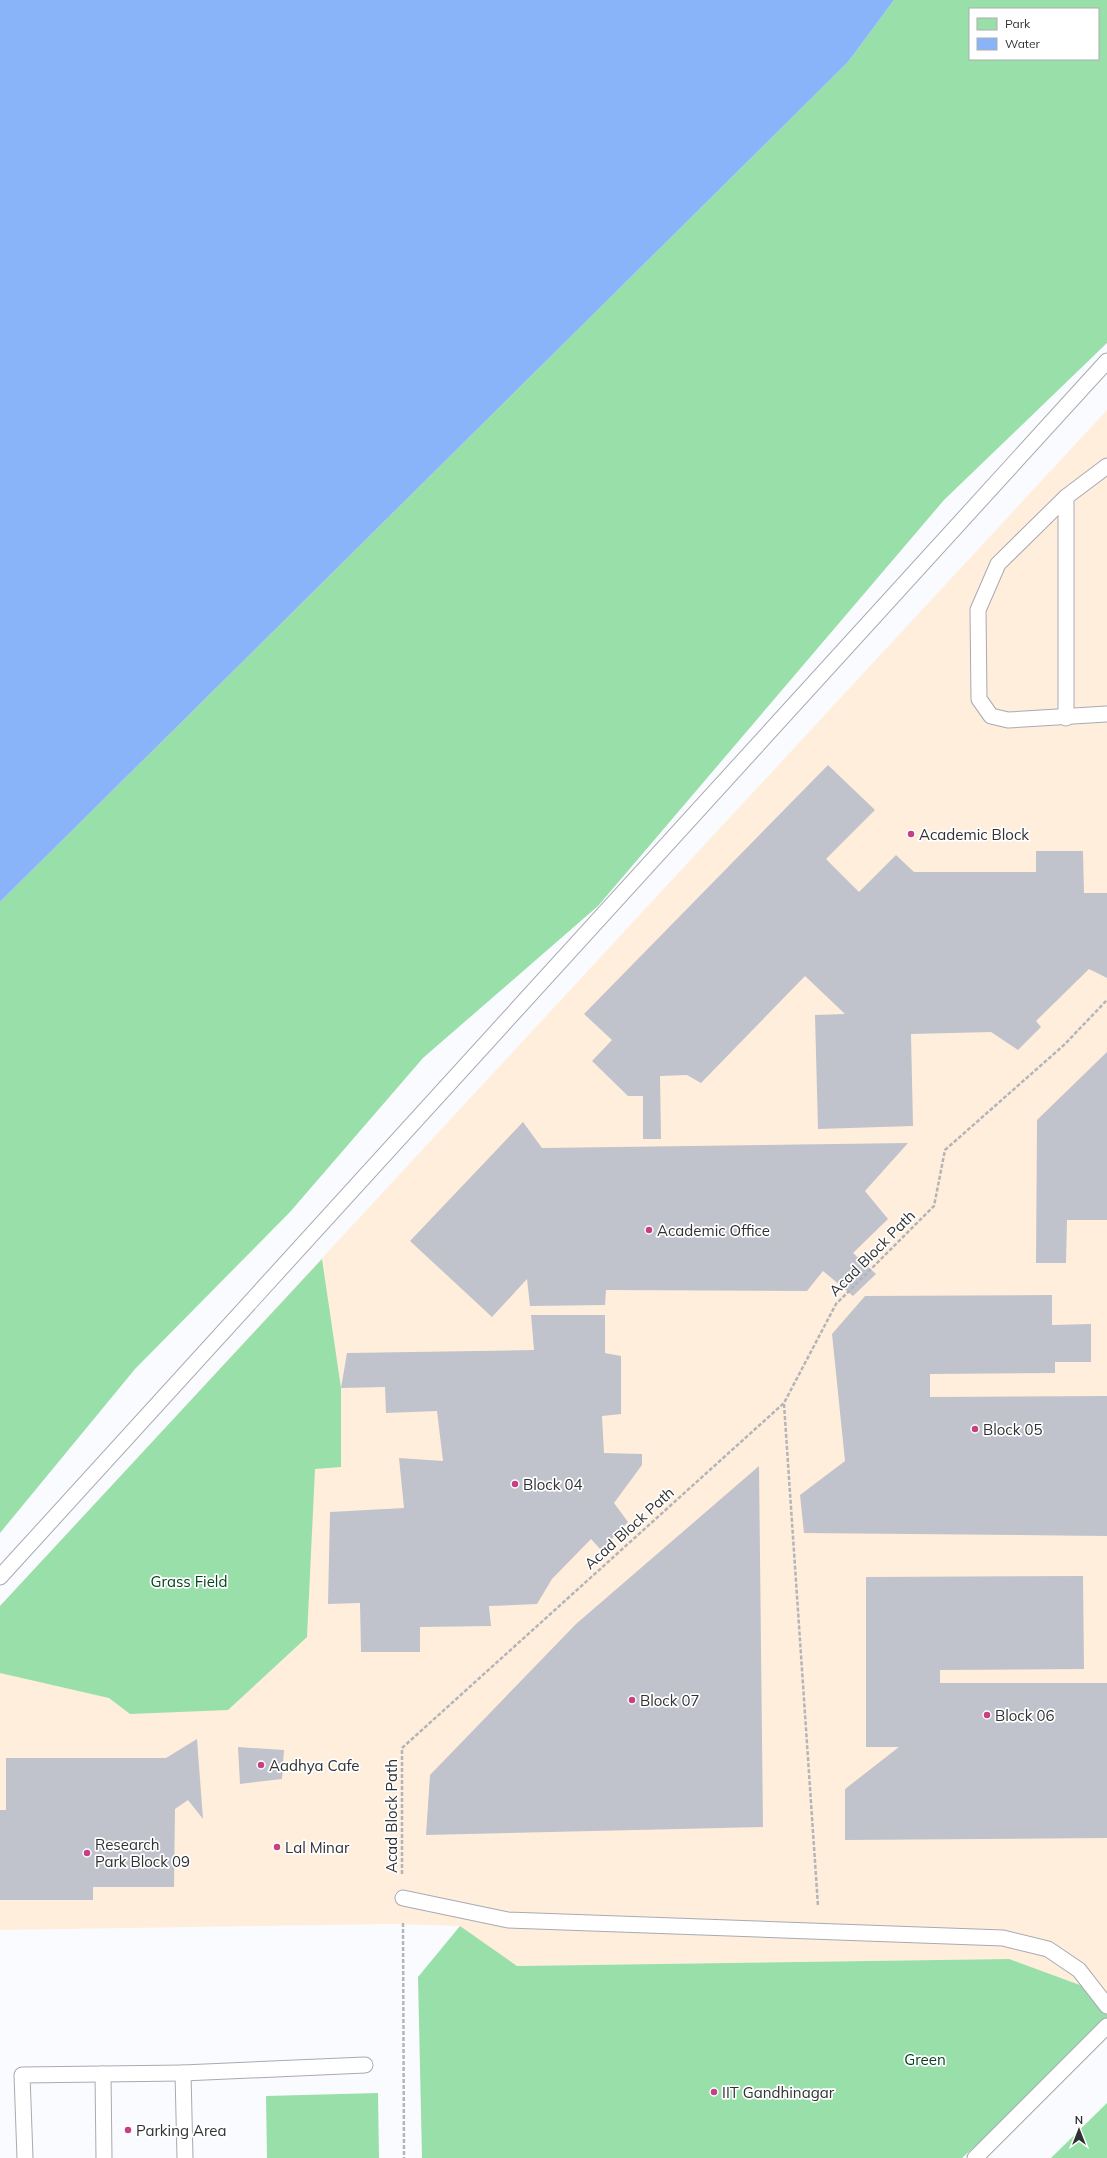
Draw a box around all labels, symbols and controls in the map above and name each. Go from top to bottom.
legend [969,8,1099,60]
text: Park [1005,16,1031,31]
text: Water [1005,36,1041,51]
place label: Academic Block [919,825,1029,844]
marker: Academic Block [906,829,916,839]
street label: Acad Block Path [825,1206,919,1300]
place label: Academic Office [657,1221,770,1240]
marker: Academic Office [644,1225,654,1235]
place label: Block 05 [983,1420,1042,1439]
marker: Block 05 [970,1424,980,1434]
place label: Block 04 [523,1475,582,1494]
marker: Block 04 [510,1479,520,1489]
street label: Acad Block Path [580,1483,678,1573]
park label: Grass Field [151,1572,227,1591]
place label: Block 07 [640,1691,699,1710]
marker: Block 07 [627,1695,637,1705]
place label: Block 06 [995,1706,1054,1725]
marker: Block 06 [982,1710,992,1720]
place label: Aadhya Cafe [269,1756,360,1775]
street label: Acad Block Path [382,1759,401,1873]
marker: Aadhya Cafe [256,1760,266,1770]
place label: Research Park Block 09 [95,1835,190,1871]
place label: Lal Minar [285,1838,350,1857]
marker: Lal Minar [272,1842,282,1852]
marker: Research Park Block 09 [82,1848,92,1858]
park label: Green [904,2050,946,2069]
place label: IIT Gandhinagar [722,2083,835,2102]
marker: IIT Gandhinagar [709,2087,719,2097]
north arrow [1059,2110,1099,2150]
text: N [1075,2113,1083,2127]
place label: Parking Area [136,2121,226,2140]
marker: Parking Area [123,2125,133,2135]

